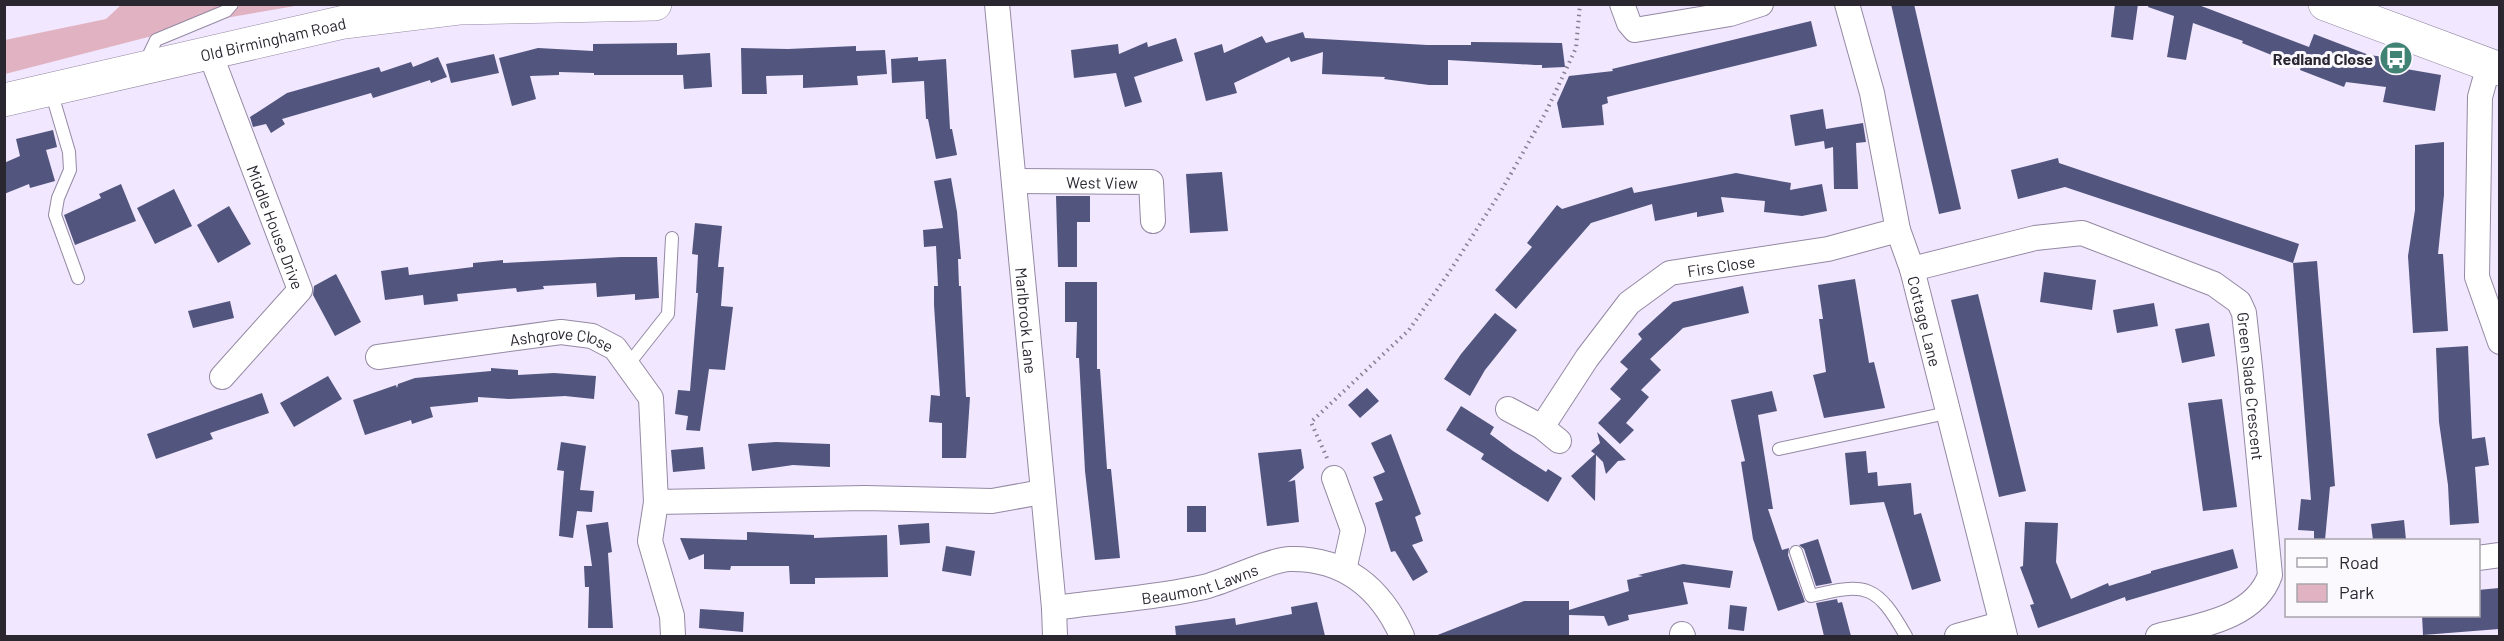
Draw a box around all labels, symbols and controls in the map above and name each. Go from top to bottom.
street label: Old Birmingham Road [198,12,348,64]
bus stop icon: Redland Close [2378,40,2414,76]
place label: Redland Close [2273,49,2373,68]
street label: Middle House Drive [244,162,308,292]
street label: West View [1066,172,1138,191]
street label: Firs Close [1686,251,1756,280]
street label: Marlbrook Lane [1012,267,1041,375]
street label: Cottage Lane [1905,274,1946,368]
street label: Green Slade Crescent [2234,311,2268,461]
street label: Ashgrove Close [508,322,617,355]
legend [2285,539,2480,617]
text: Road [2339,551,2379,573]
street label: Beaumont Lawns [1140,559,1260,607]
text: Park [2339,581,2374,603]

